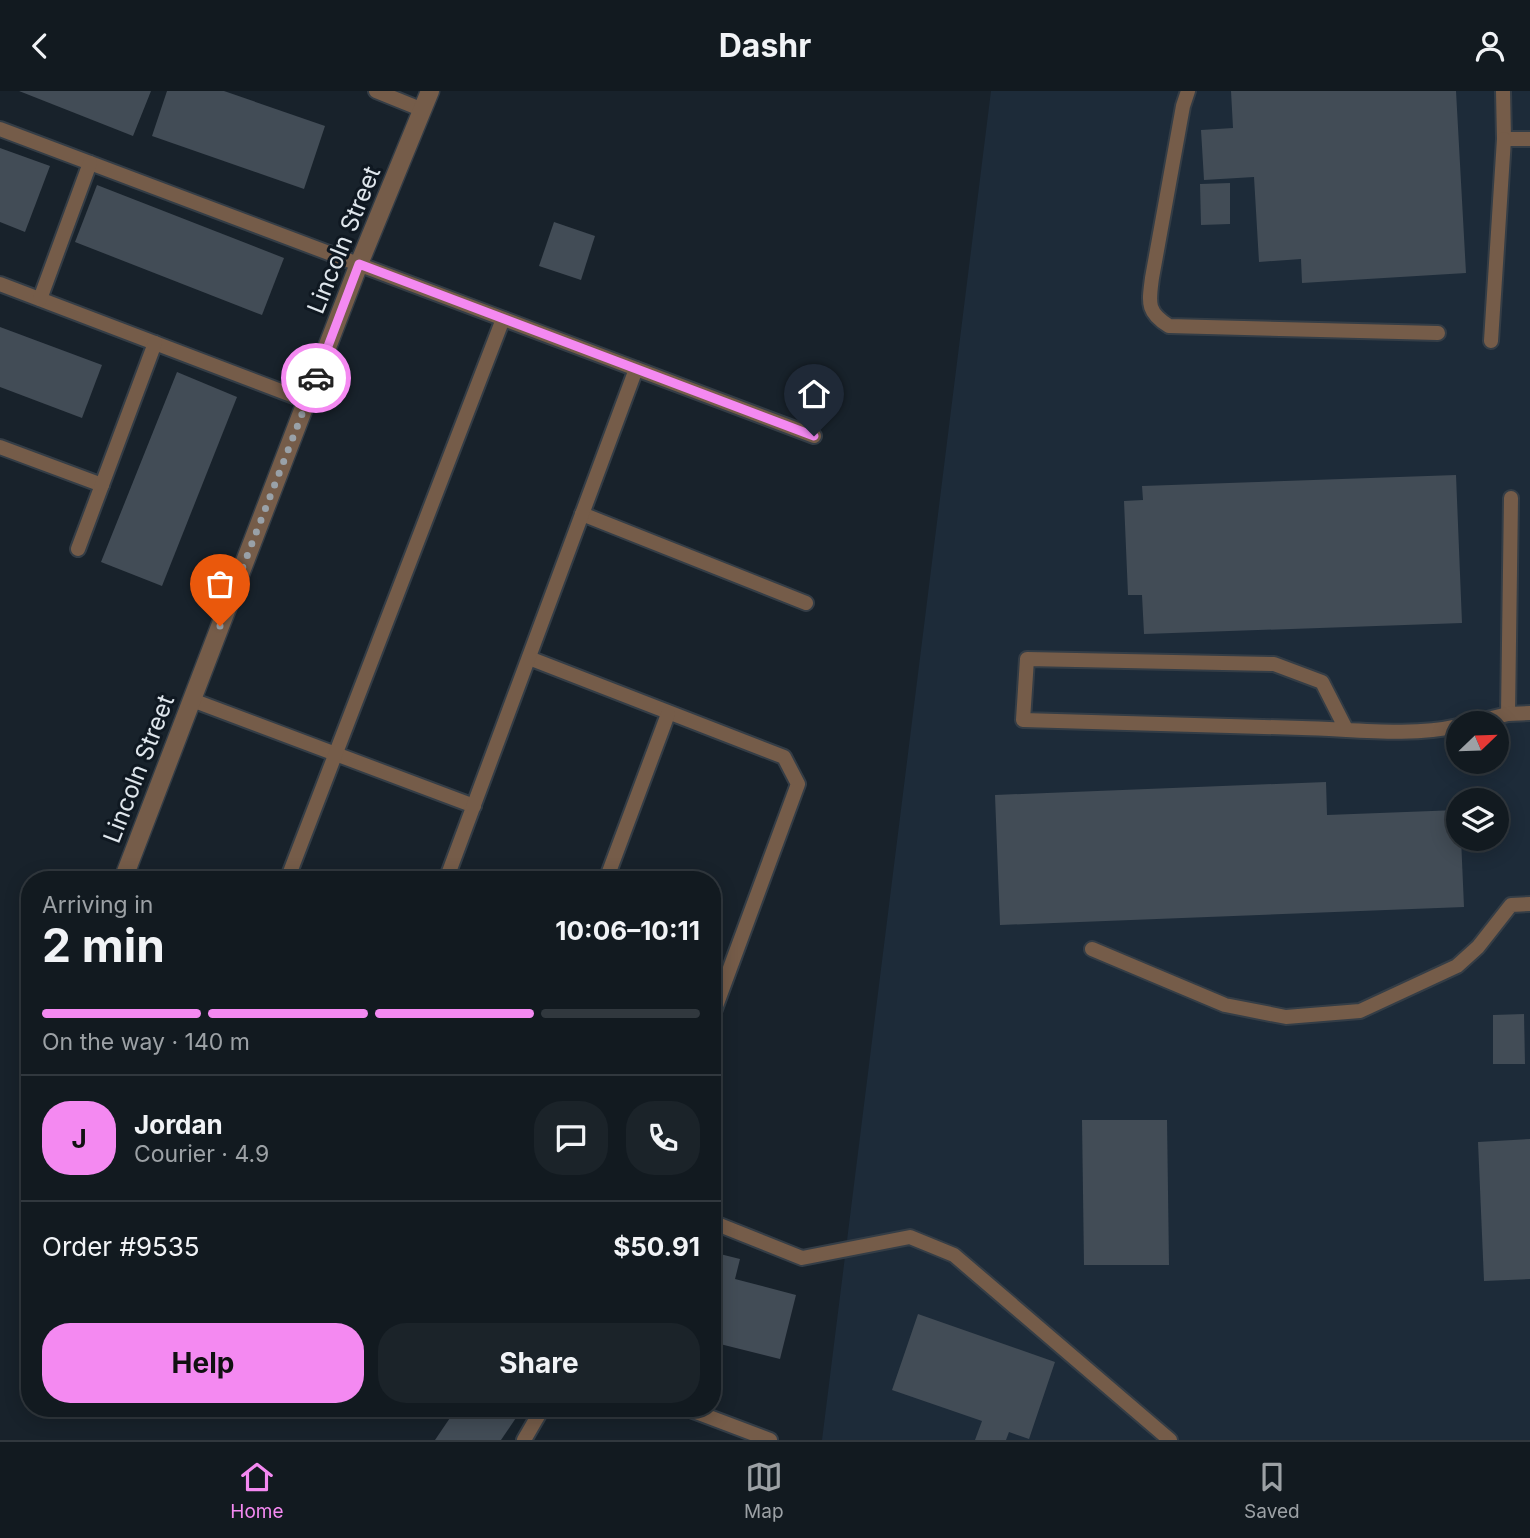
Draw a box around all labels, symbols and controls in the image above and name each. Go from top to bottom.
text: Dashr [719,26,811,65]
icon: back [21,27,59,65]
icon: person [1471,27,1509,65]
street label: Lincoln Street [301,162,386,318]
courier [281,343,351,413]
icon: car [297,359,335,397]
pin [784,364,844,436]
icon: home [795,375,833,413]
pin [190,554,250,626]
icon: bag [201,565,239,603]
street label: Lincoln Street [97,691,180,847]
north arrow [1446,711,1508,773]
map controls [1446,711,1509,851]
button: layers [1446,788,1509,851]
text: Arriving in [42,891,153,919]
text: 10:06–10:11 [555,915,700,946]
text: 2 min [42,917,165,973]
text: On the way · 140 m [42,1028,250,1056]
button: chat [534,1101,608,1175]
button: phone [626,1101,700,1175]
text: Jordan [134,1109,223,1140]
text: J [71,1123,87,1154]
text: Courier · 4.9 [134,1140,269,1168]
text: Order #9535 [42,1231,200,1262]
text: $50.91 [613,1231,700,1262]
button: Help [42,1323,364,1403]
button: Share [378,1323,700,1403]
tab: Home [230,1458,284,1523]
tab: Map [744,1458,784,1523]
tab: Saved [1244,1458,1300,1523]

